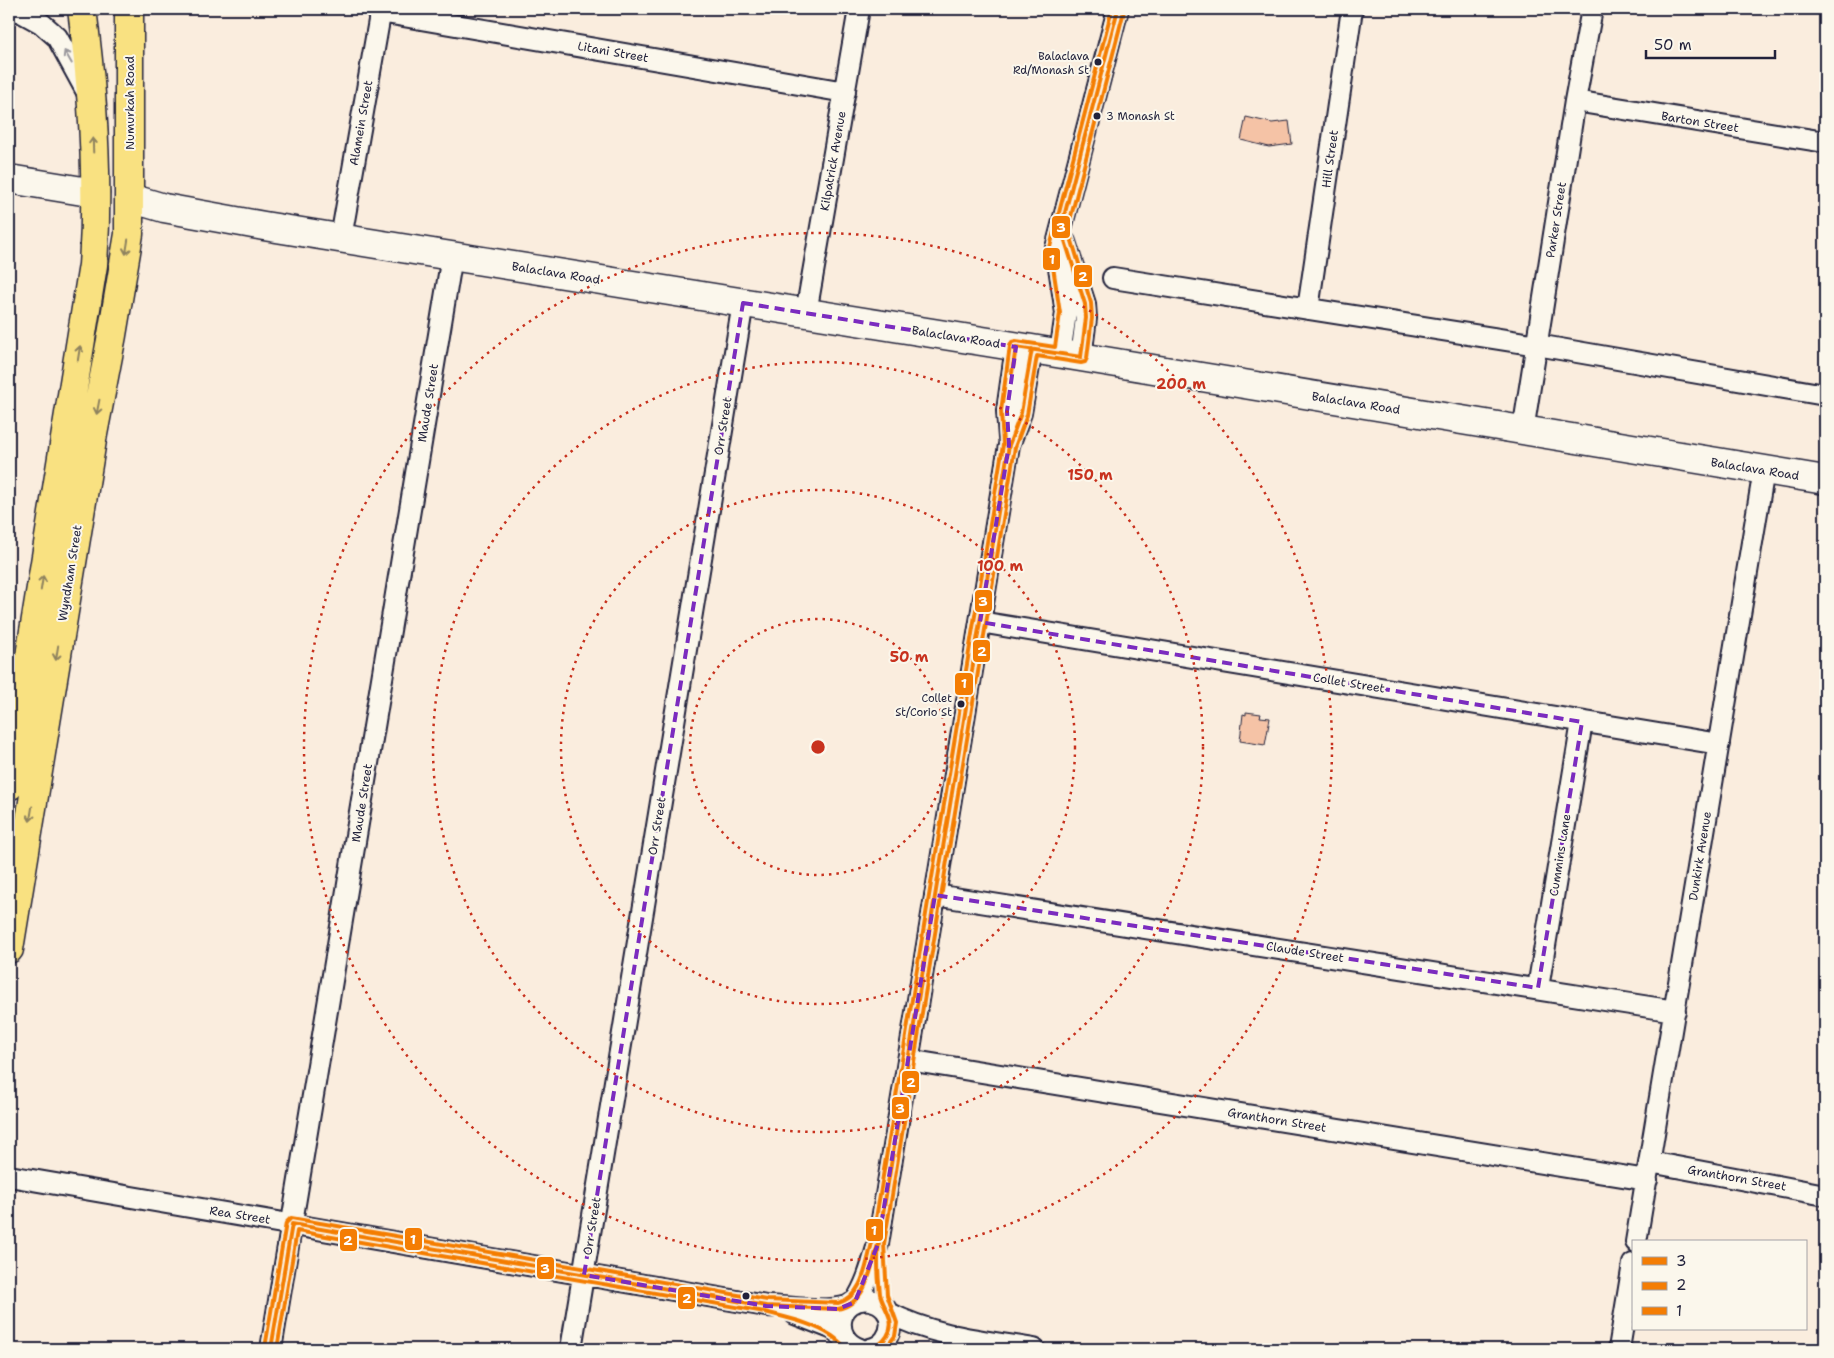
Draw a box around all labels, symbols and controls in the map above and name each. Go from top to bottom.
scale bar [1646,28,1775,60]
text: 50 m [1654,35,1692,55]
street label: Litani Street [576,38,650,66]
place label: Balaclava Rd/Monash St [1013,49,1089,78]
one-way arrow [63,50,73,65]
street label: Numurkah Road [122,56,138,150]
marker: Balaclava Rd/Monash St [1093,57,1103,67]
street label: Alamein Street [346,79,376,167]
street label: Barton Street [1660,108,1740,136]
place label: 3 Monash St [1106,109,1175,124]
street label: Kilpatrick Avenue [816,110,850,212]
marker: 3 Monash St [1092,111,1102,121]
street label: Hill Street [1318,129,1342,189]
one-way arrow [88,137,98,153]
street label: Parker Street [1542,181,1570,259]
line badge: 3 [1051,215,1071,239]
text: 3 [1056,218,1066,236]
one-way arrow [122,238,132,254]
line badge: 1 [1042,247,1061,271]
text: 1 [1049,250,1055,268]
street label: Balaclava Road [510,258,602,288]
line badge: 2 [1073,264,1093,288]
text: 2 [1078,267,1088,285]
street label: Balaclava Road [910,322,1002,352]
one-way arrow [75,346,85,362]
street label: Maude Street [414,363,442,443]
text: 200 m [1156,374,1206,394]
street label: Balaclava Road [1310,388,1402,418]
street label: Orr Street [710,396,736,456]
one-way arrow [93,398,103,414]
street label: Balaclava Road [1709,454,1801,484]
text: 150 m [1067,465,1113,485]
street label: Wyndham Street [54,524,86,622]
text: 100 m [977,556,1023,576]
one-way arrow [38,575,48,591]
line badge: 3 [974,589,993,613]
text: 3 [978,592,988,610]
line badge: 2 [972,639,991,663]
text: 2 [977,642,987,660]
one-way arrow [52,645,62,661]
text: 50 m [890,647,929,667]
street label: Collet Street [1312,669,1386,697]
line badge: 1 [954,672,974,696]
text: 1 [961,674,967,692]
place label: Collet St/Corio St [895,691,952,720]
marker: Collet St/Corio St [956,699,966,709]
centre of rings [809,738,827,756]
street label: Maude Street [348,763,376,843]
street label: Orr Street [644,796,670,856]
one-way arrow [26,805,36,821]
street label: Dunkirk Avenue [1685,810,1715,902]
street label: Cummins Lane [1546,813,1574,897]
street label: Claude Street [1265,938,1345,966]
line badge: 2 [901,1070,920,1094]
text: 2 [906,1073,916,1091]
line badge: 3 [891,1096,910,1120]
text: 3 [895,1099,905,1117]
street label: Granthorn Street [1226,1104,1328,1136]
street label: Granthorn Street [1686,1161,1788,1195]
street label: Orr Street [579,1196,605,1256]
street label: Rea Street [208,1202,272,1228]
line badge: 1 [865,1218,884,1242]
text: 1 [871,1221,877,1239]
line badge: 1 [404,1227,423,1251]
line badge: 2 [339,1228,358,1252]
text: 1 [410,1230,416,1248]
text: 2 [343,1231,353,1249]
legend [1632,1240,1806,1330]
text: 3 [1676,1251,1687,1271]
line badge: 3 [536,1256,555,1280]
text: 3 [540,1259,550,1277]
text: 2 [1676,1275,1687,1295]
line badge: 2 [677,1286,696,1310]
text: 2 [682,1289,692,1307]
unlabelled marker [741,1291,751,1301]
text: 1 [1676,1301,1682,1321]

